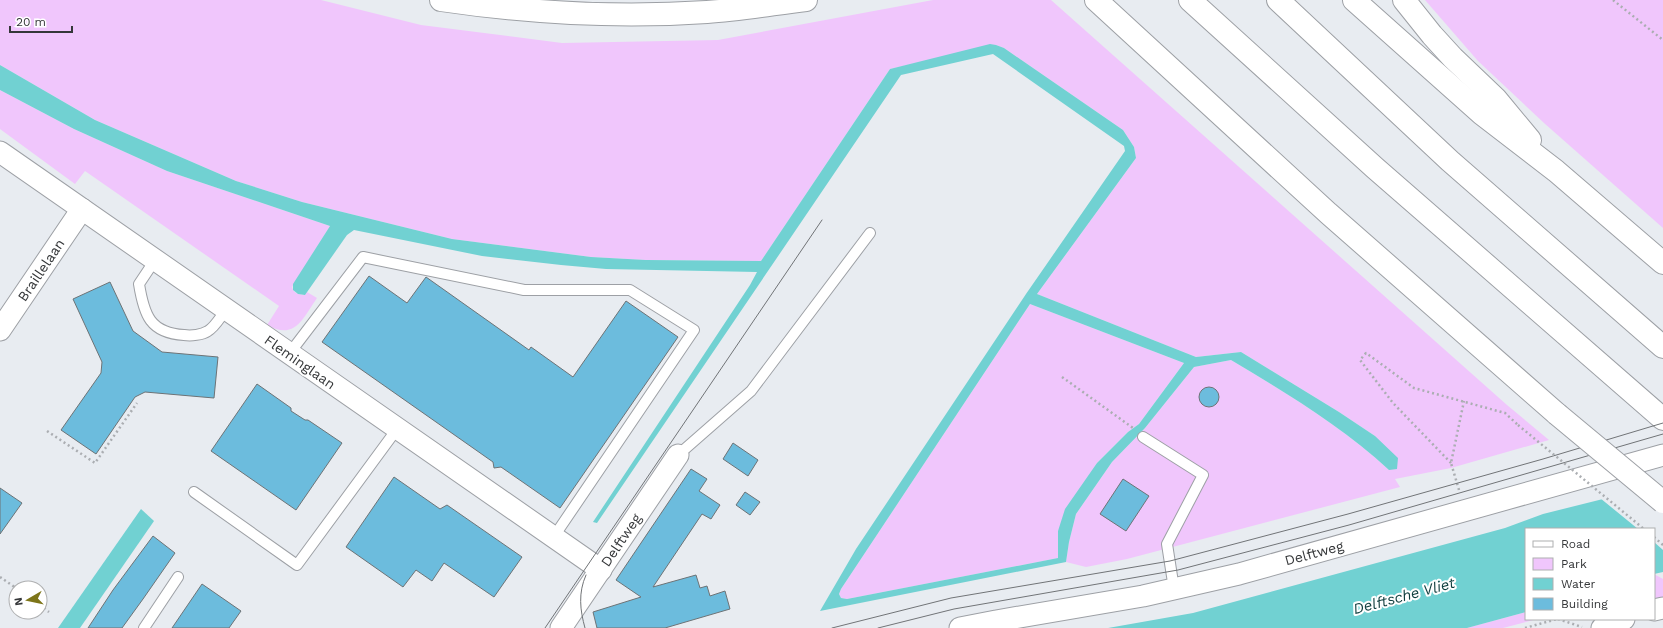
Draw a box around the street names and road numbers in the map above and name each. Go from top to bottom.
street label: Braillelaan [14,236,68,304]
street label: Fleminglaan [261,332,339,392]
street label: Delftweg [598,510,645,569]
street label: Delftweg [1283,537,1346,569]

